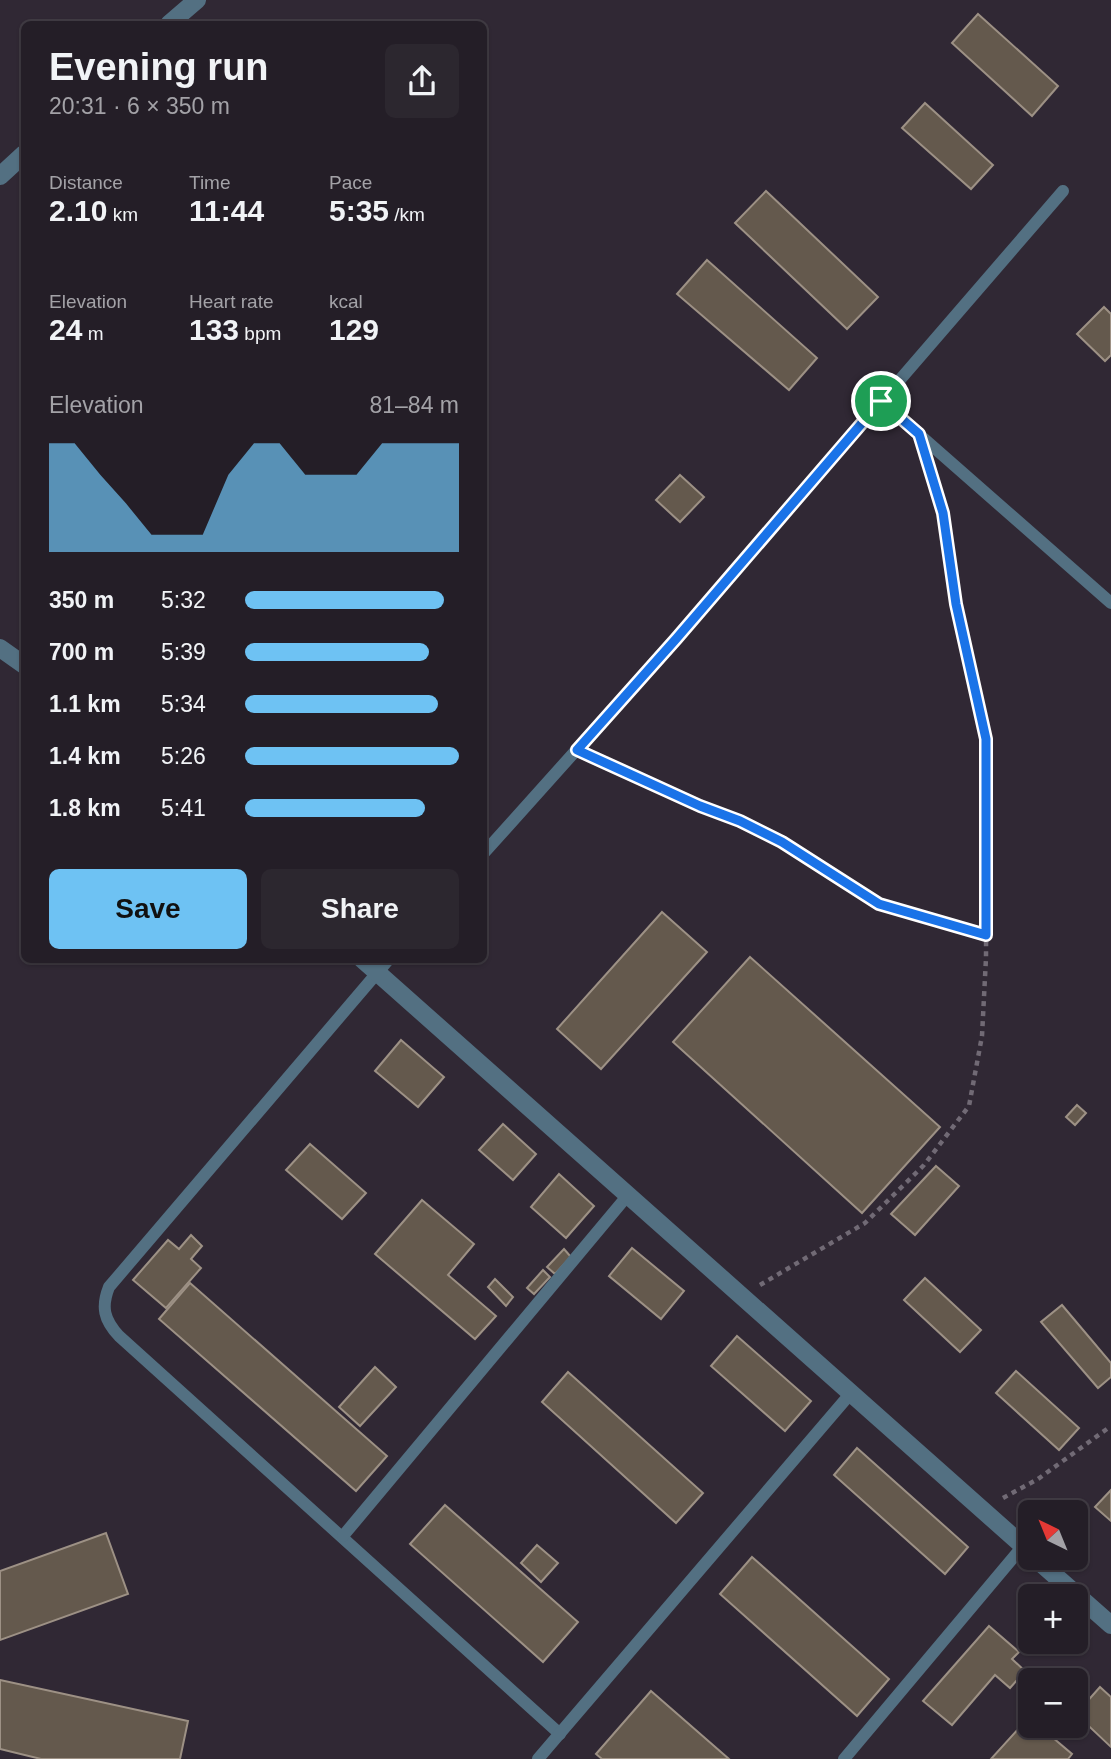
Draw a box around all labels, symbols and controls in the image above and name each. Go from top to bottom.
button: share [385,44,459,118]
text: Evening run [49,46,269,88]
text: 20:31 · 6 × 350 m [49,93,230,119]
text: Distance [49,172,123,193]
text: Time [189,172,231,193]
text: Pace [329,172,372,193]
text: 2.10 [49,194,107,227]
text: 11:44 [189,194,264,227]
text: 5:35 [329,194,389,227]
text: km [107,204,138,225]
text: /km [389,204,425,225]
text: Elevation [49,291,127,312]
text: Heart rate [189,291,273,312]
text: kcal [329,291,363,312]
text: 24 [49,313,82,346]
text: 133 [189,313,239,346]
text: 129 [329,313,379,346]
text: m [82,323,103,344]
text: bpm [239,323,281,344]
pin [851,371,911,431]
icon: arrive [862,382,900,420]
text: Elevation [49,392,144,418]
text: 81–84 m [369,392,459,418]
text: 350 m [49,587,114,613]
text: 5:32 [161,587,206,613]
text: 700 m [49,639,114,665]
text: 5:39 [161,639,206,665]
text: 1.1 km [49,691,121,717]
text: 5:34 [161,691,206,717]
text: 1.4 km [49,743,121,769]
text: 5:26 [161,743,206,769]
text: 1.8 km [49,795,121,821]
text: 5:41 [161,795,206,821]
button: Save [49,869,247,949]
button: Share [261,869,459,949]
north arrow [1018,1500,1088,1570]
map controls [1018,1500,1088,1738]
button: + [1018,1584,1088,1654]
button: − [1018,1668,1088,1738]

